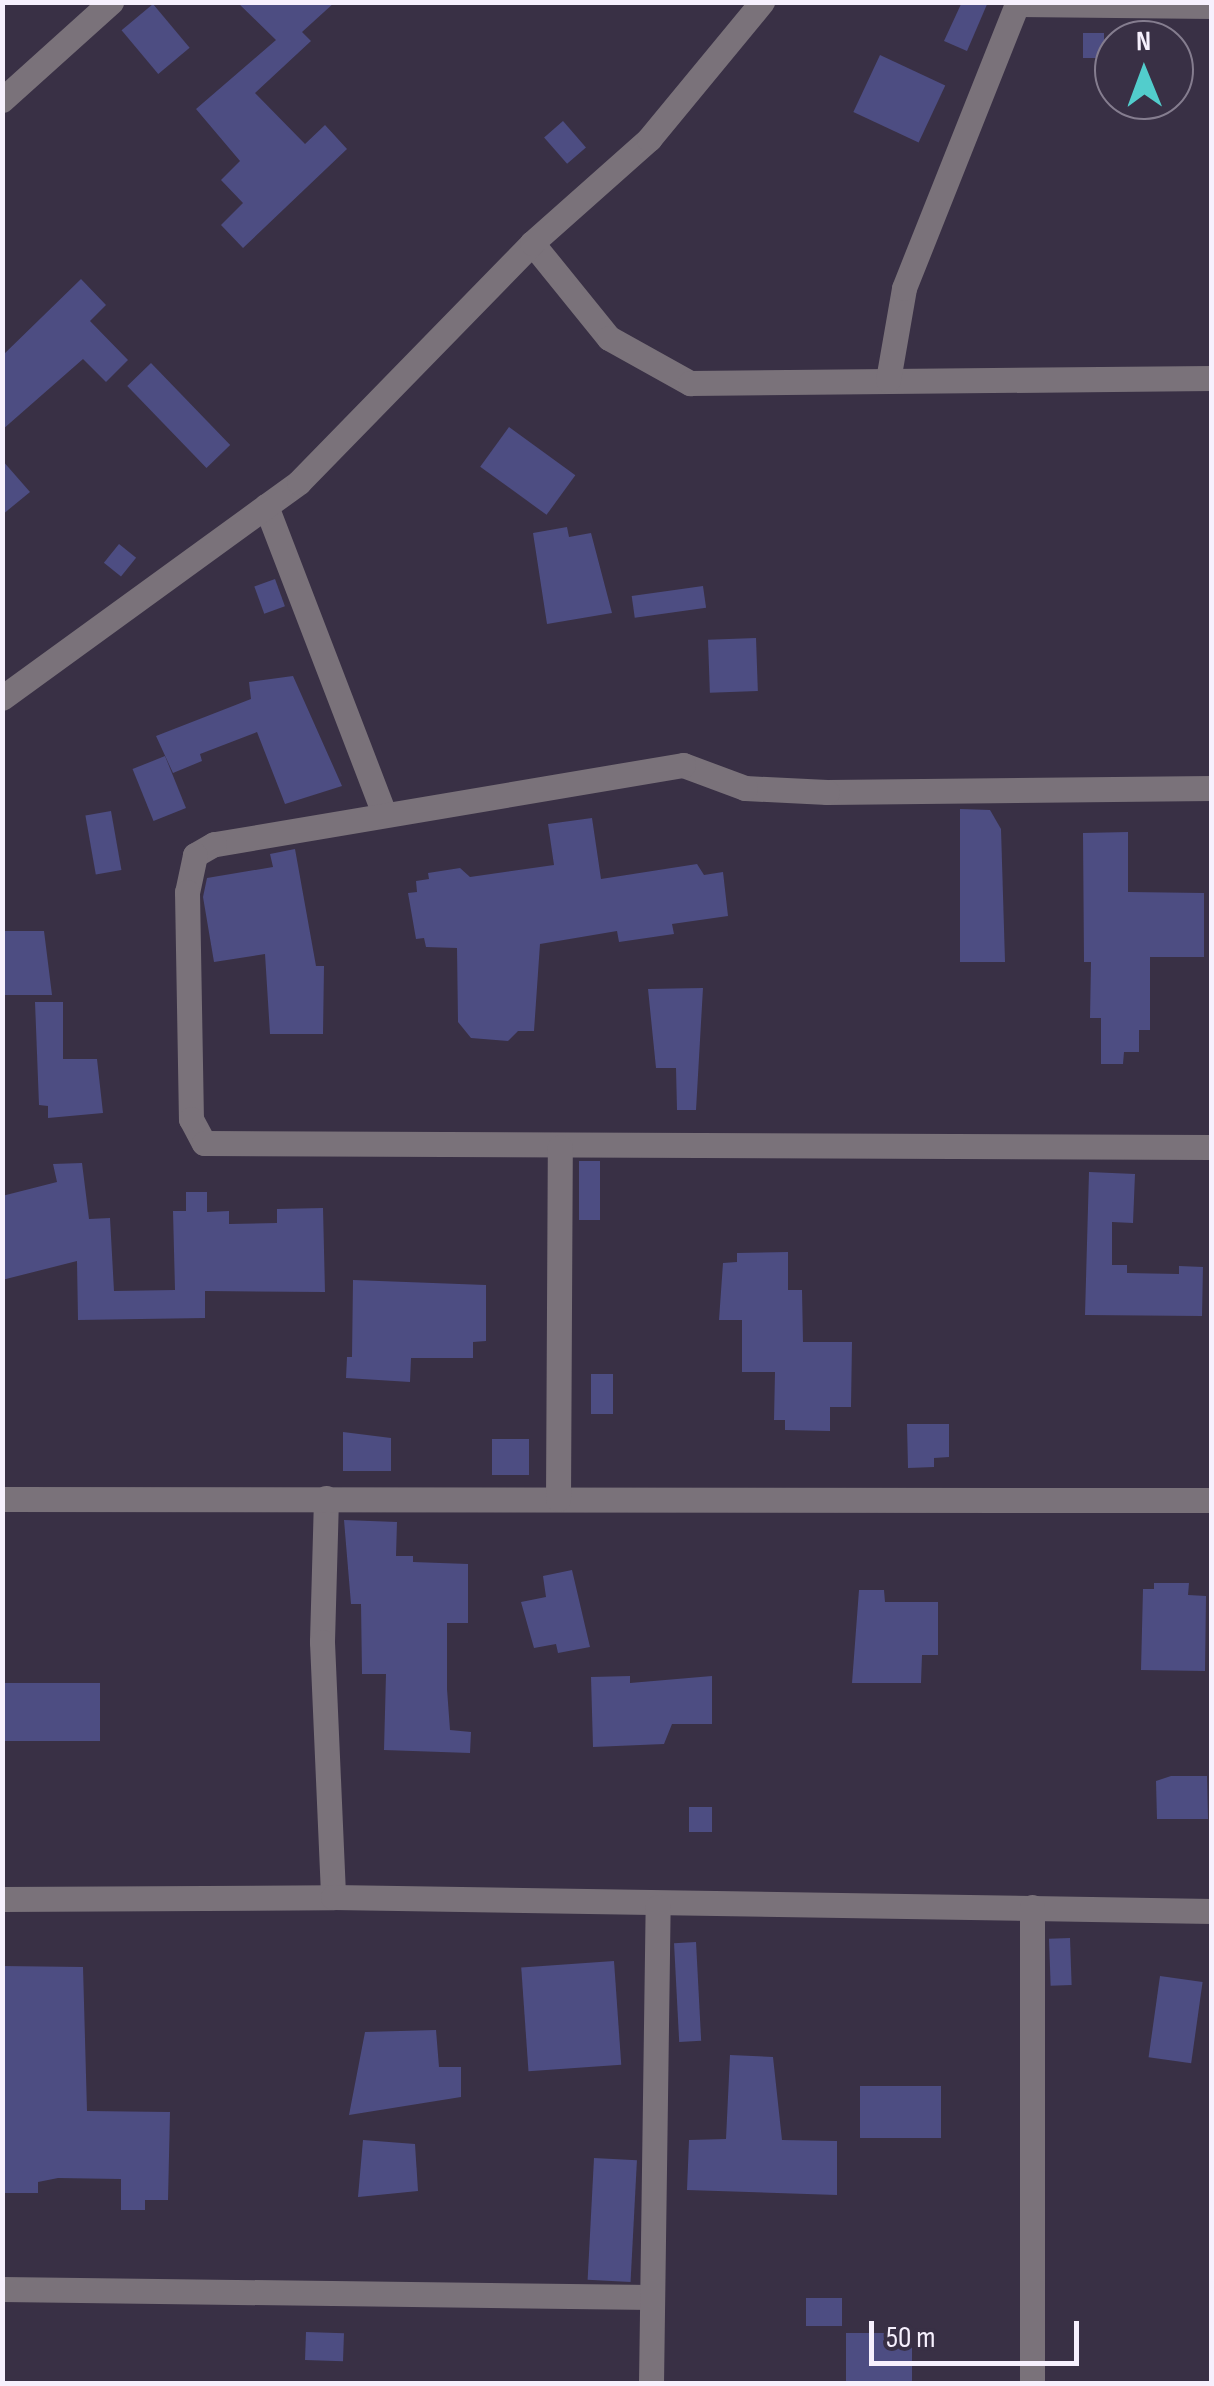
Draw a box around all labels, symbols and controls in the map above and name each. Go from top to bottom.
north arrow [1094,20,1194,120]
text: N [1136,25,1151,58]
scale bar [874,2301,1084,2363]
text: 50 m [886,2320,935,2356]

